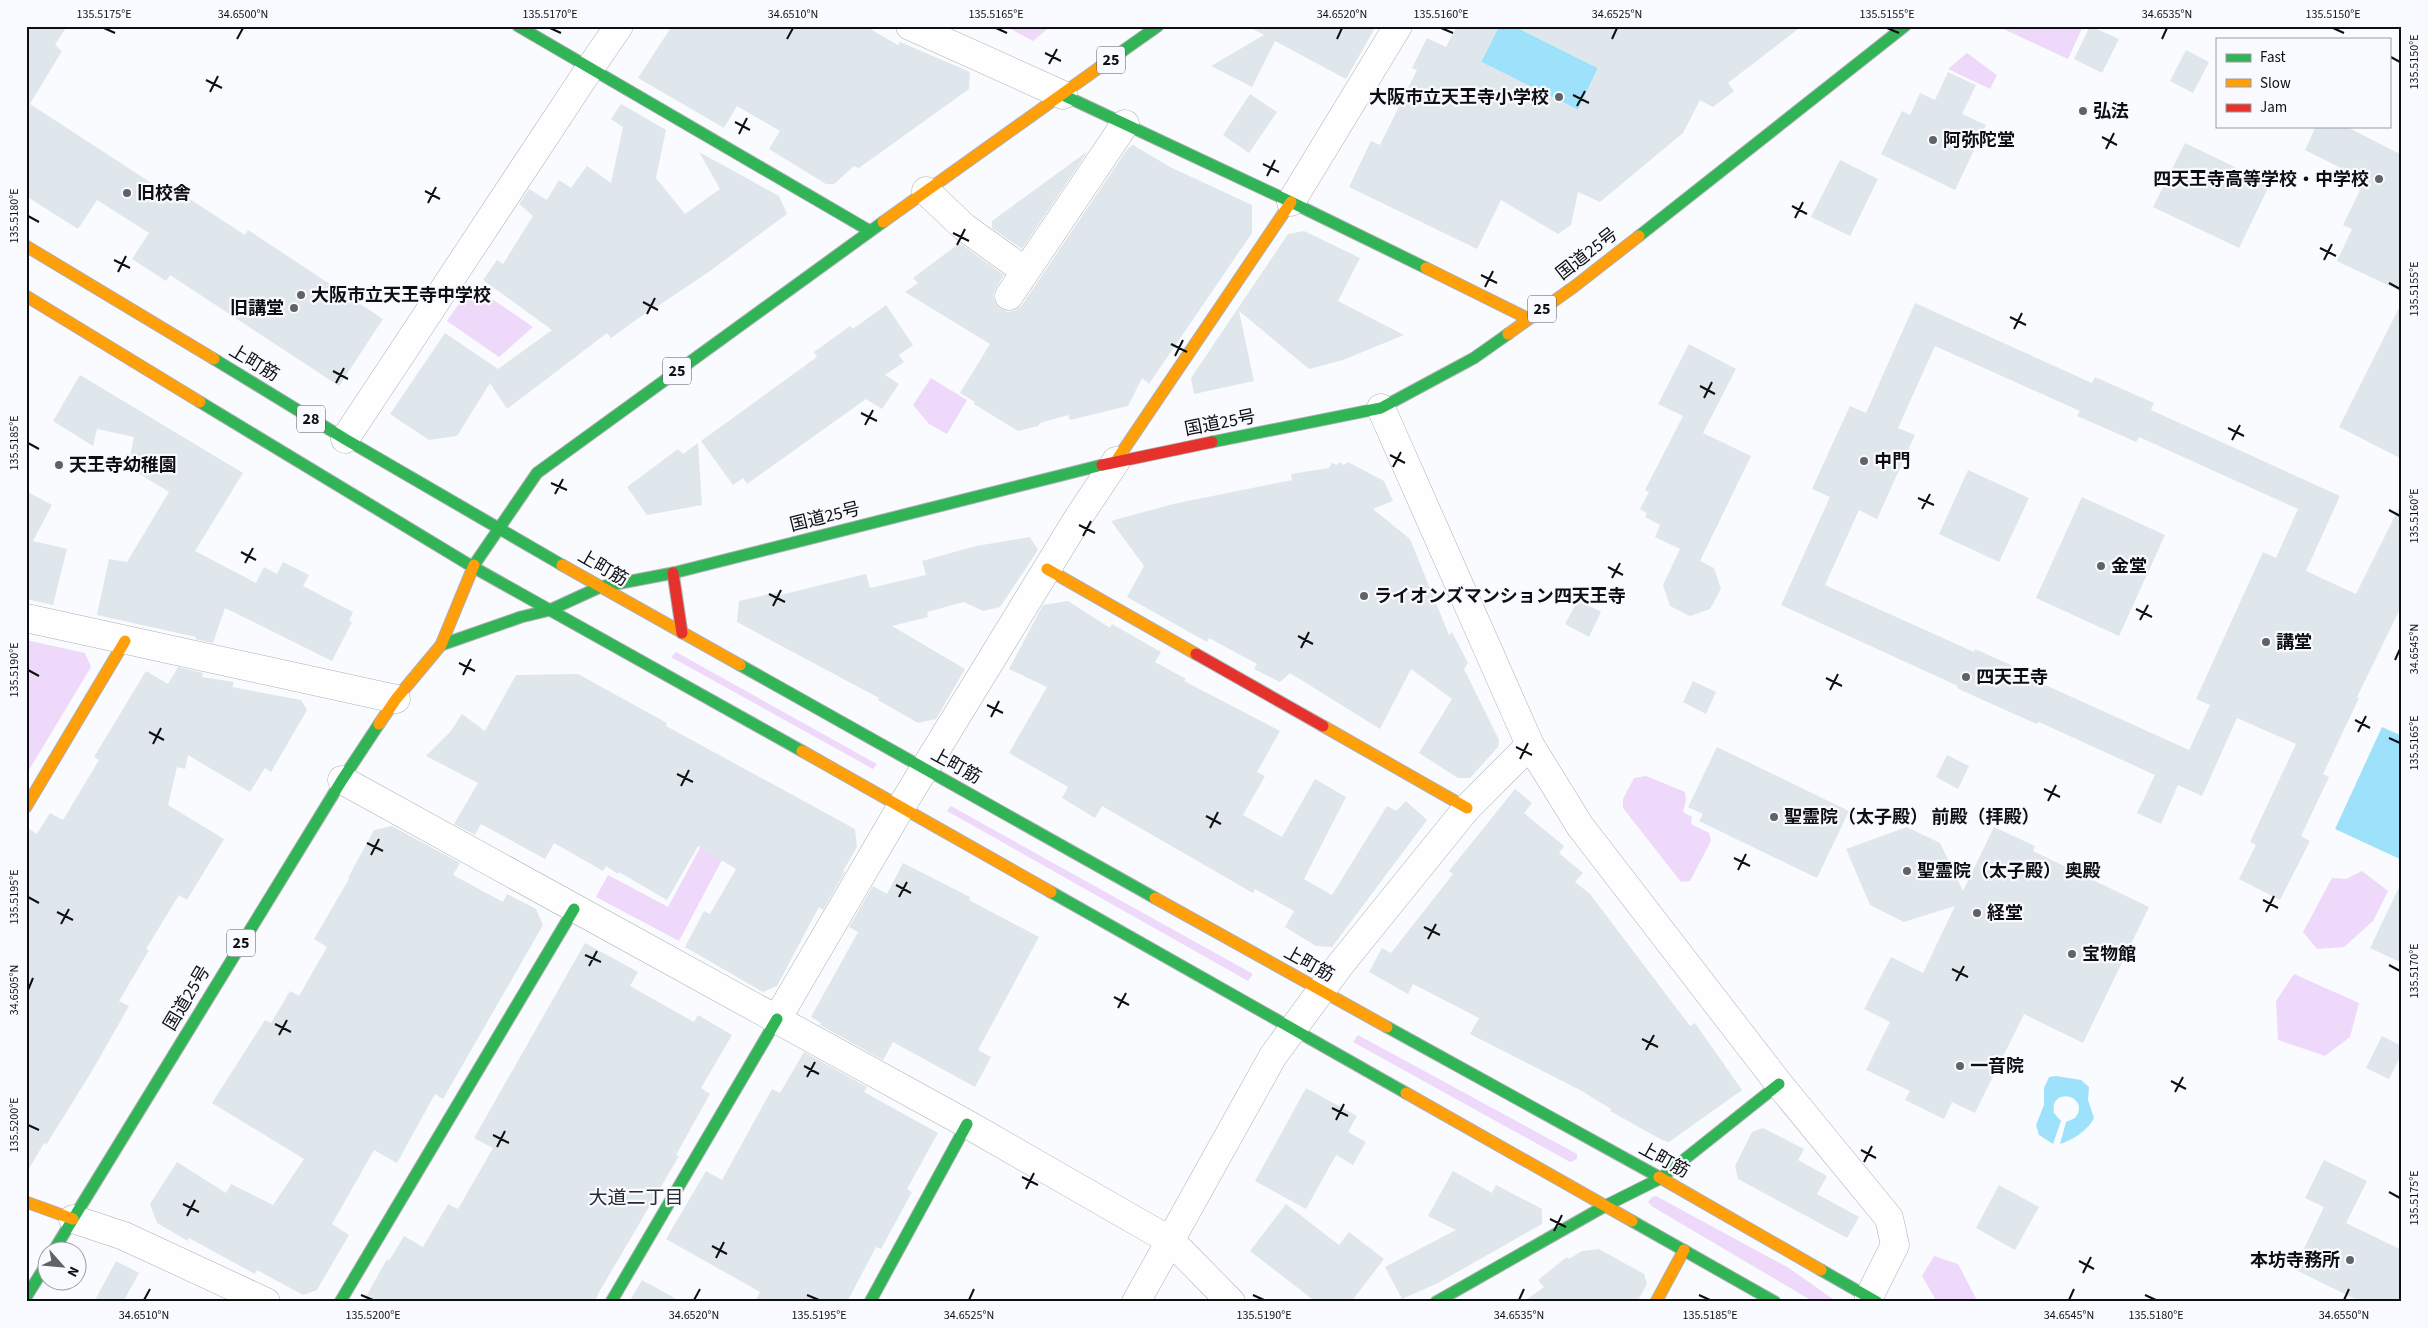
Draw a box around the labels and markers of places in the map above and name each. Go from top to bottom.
place label: 大阪市立天王寺小学校 [1369,85,1549,110]
marker: 大阪市立天王寺小学校 [1553,91,1565,103]
place label: 弘法 [2093,99,2129,124]
marker: 弘法 [2077,105,2089,117]
place label: 阿弥陀堂 [1943,128,2015,153]
marker: 阿弥陀堂 [1927,134,1939,146]
place label: 四天王寺高等学校・中学校 [2153,167,2369,192]
marker: 四天王寺高等学校・中学校 [2373,173,2385,185]
place label: 旧校舎 [137,181,191,206]
marker: 旧校舎 [121,187,133,199]
place label: 大阪市立天王寺中学校 [311,283,491,308]
marker: 大阪市立天王寺中学校 [295,289,307,301]
place label: 旧講堂 [230,296,284,321]
marker: 旧講堂 [288,302,300,314]
place label: 中門 [1874,449,1910,474]
place label: 天王寺幼稚園 [69,453,177,478]
marker: 中門 [1858,455,1870,467]
marker: 天王寺幼稚園 [53,459,65,471]
place label: 金堂 [2111,554,2147,579]
marker: 金堂 [2095,560,2107,572]
place label: ライオンズマンション四天王寺 [1374,584,1626,609]
marker: ライオンズマンション四天王寺 [1358,590,1370,602]
place label: 講堂 [2276,630,2312,655]
marker: 講堂 [2260,636,2272,648]
place label: 四天王寺 [1976,665,2048,690]
marker: 四天王寺 [1960,671,1972,683]
place label: 聖霊院（太子殿） 前殿（拝殿） [1784,805,2040,830]
marker: 聖霊院（太子殿） 前殿（拝殿） [1768,811,1780,823]
place label: 聖霊院（太子殿） 奥殿 [1917,859,2101,884]
marker: 聖霊院（太子殿） 奥殿 [1901,865,1913,877]
place label: 経堂 [1987,901,2023,926]
marker: 経堂 [1971,907,1983,919]
place label: 宝物館 [2082,942,2136,967]
marker: 宝物館 [2066,948,2078,960]
place label: 一音院 [1970,1054,2024,1079]
marker: 一音院 [1954,1060,1966,1072]
place label: 本坊寺務所 [2250,1248,2340,1273]
marker: 本坊寺務所 [2344,1254,2356,1266]

